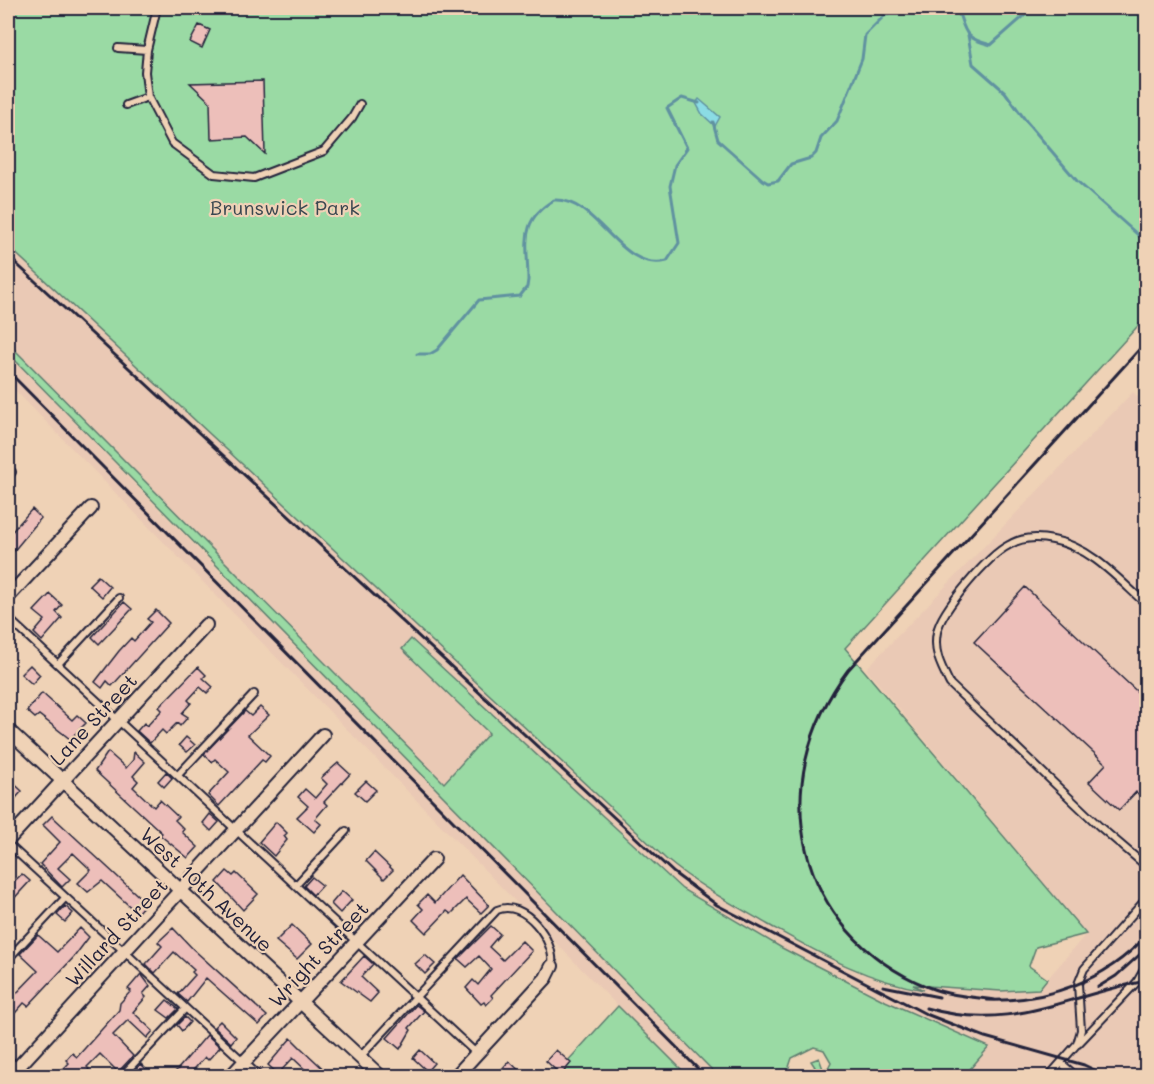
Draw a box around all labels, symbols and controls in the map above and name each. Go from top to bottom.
park label: Brunswick Park [210,194,360,220]
street label: Lane Street [44,668,142,770]
street label: West 10th Avenue [135,821,279,957]
street label: Willard Street [59,872,173,992]
street label: Wright Street [262,896,374,1012]

